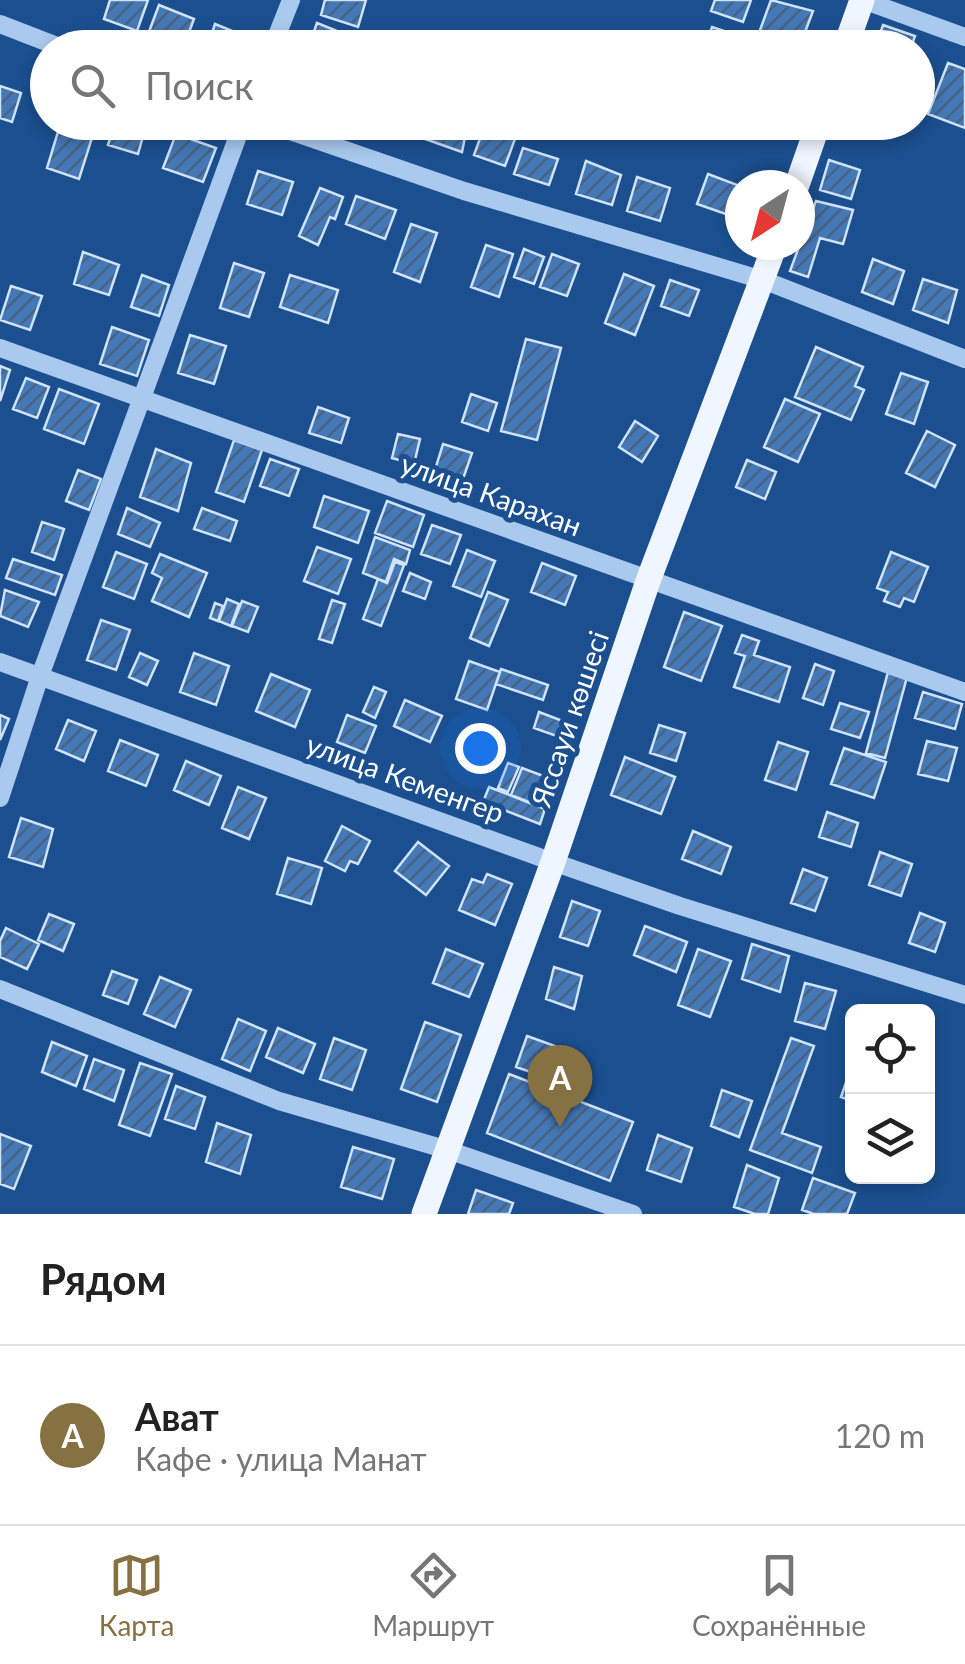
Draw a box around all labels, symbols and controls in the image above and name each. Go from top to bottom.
search box [30,30,935,140]
icon: search [65,58,120,113]
text: Поиск [145,62,254,108]
north arrow [725,170,815,260]
street label: улица Карахан [397,446,586,542]
street label: Яссауи көшесі [523,626,615,812]
your location [455,723,506,774]
street label: улица Кеменгер [302,727,509,830]
map controls [845,1004,935,1184]
button: locate [845,1004,935,1094]
pin: A [528,1044,592,1127]
button: layers [845,1094,935,1184]
text: Рядом [40,1254,167,1304]
text: Ават [135,1393,219,1439]
text: A [61,1416,84,1455]
text: 120 m [835,1416,925,1455]
text: Кафе · улица Манат [135,1439,427,1478]
tab: Карта [99,1548,175,1642]
tab: Маршрут [372,1548,494,1642]
tab: Сохранённые [692,1548,866,1642]

